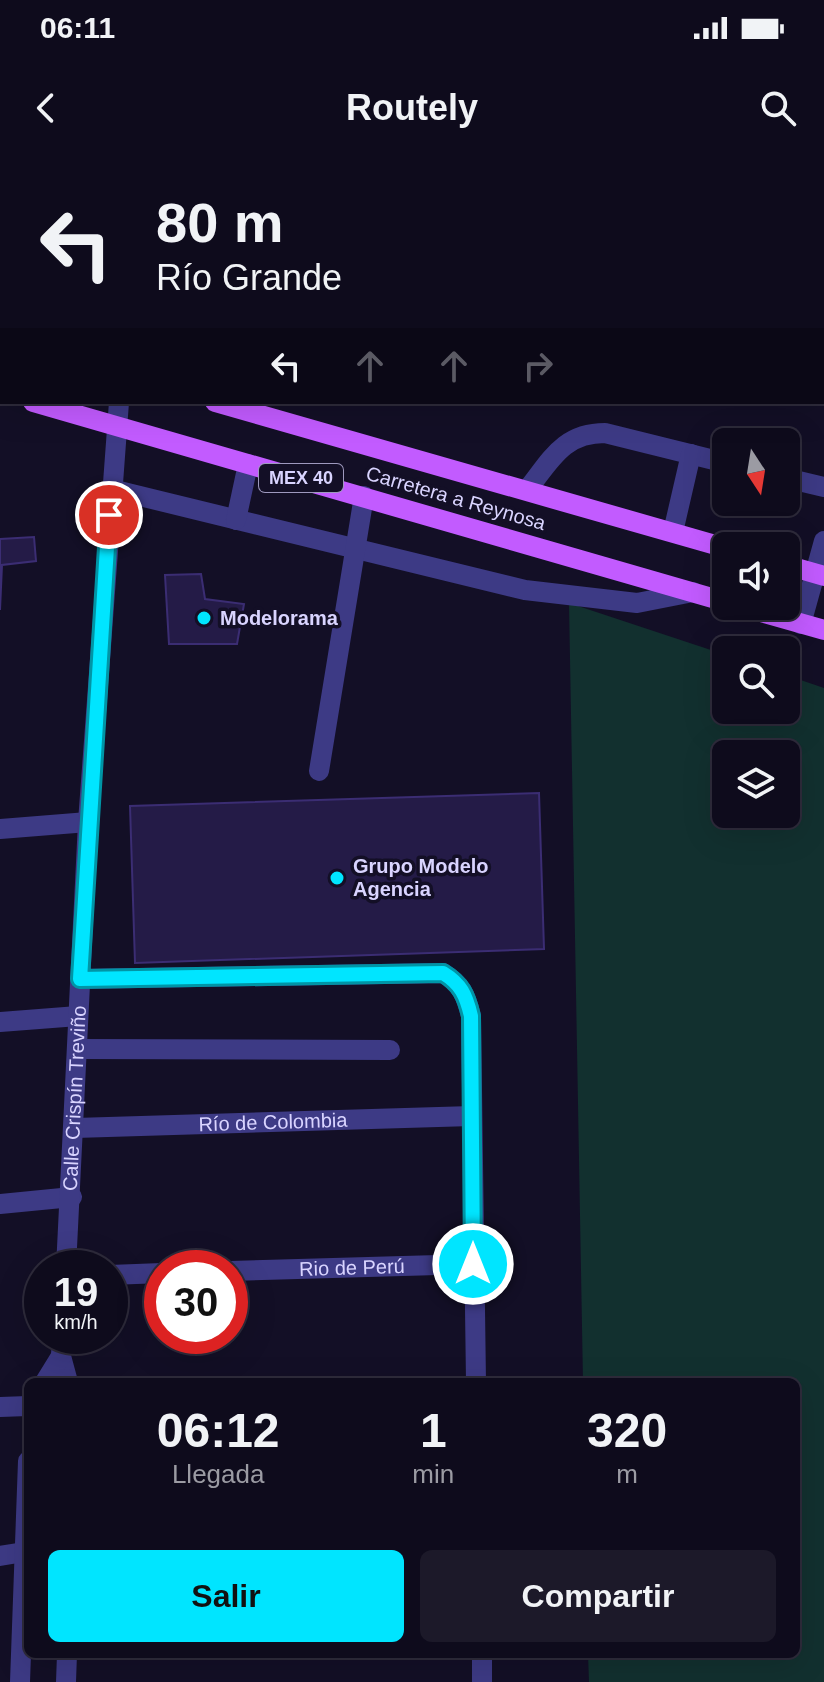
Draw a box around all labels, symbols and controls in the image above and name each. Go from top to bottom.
text: 06:11 [40,11,115,44]
icon: back [24,86,68,130]
icon: search [756,86,800,130]
text: Routely [346,87,478,128]
text: 80 m [156,191,284,254]
icon: left [24,192,128,296]
text: Río Grande [156,257,342,298]
icon: left [264,344,308,388]
icon: ahead [348,344,392,388]
icon: ahead [432,344,476,388]
icon: right [516,344,560,388]
north arrow [712,428,800,516]
map controls [712,428,800,828]
street label: Carretera a Reynosa [364,462,549,534]
road number: MEX 40 [259,464,343,492]
pin [75,481,143,549]
icon: arrive [87,493,131,537]
button: sound [712,532,800,620]
place label: Modelorama [220,607,339,629]
marker: Modelorama [195,609,213,627]
button: search [712,636,800,724]
button: layers [712,740,800,828]
place label: Grupo Modelo Agencia [353,855,489,900]
marker: Grupo Modelo Agencia [328,869,346,887]
street label: Calle Crispín Treviño [59,1005,90,1192]
street label: Río de Colombia [198,1109,349,1135]
position arrow [431,1222,515,1306]
speed limit sign: 30 [144,1250,248,1354]
street label: Rio de Perú [299,1255,405,1280]
text: 19 [54,1270,98,1314]
text: km/h [54,1311,98,1333]
text: 06:12 [157,1404,280,1457]
text: 1 [420,1404,447,1457]
text: 320 [587,1404,667,1457]
text: Llegada [172,1459,264,1489]
text: min [412,1459,454,1489]
text: m [616,1459,638,1489]
button: Salir [48,1550,404,1642]
button: Compartir [420,1550,776,1642]

